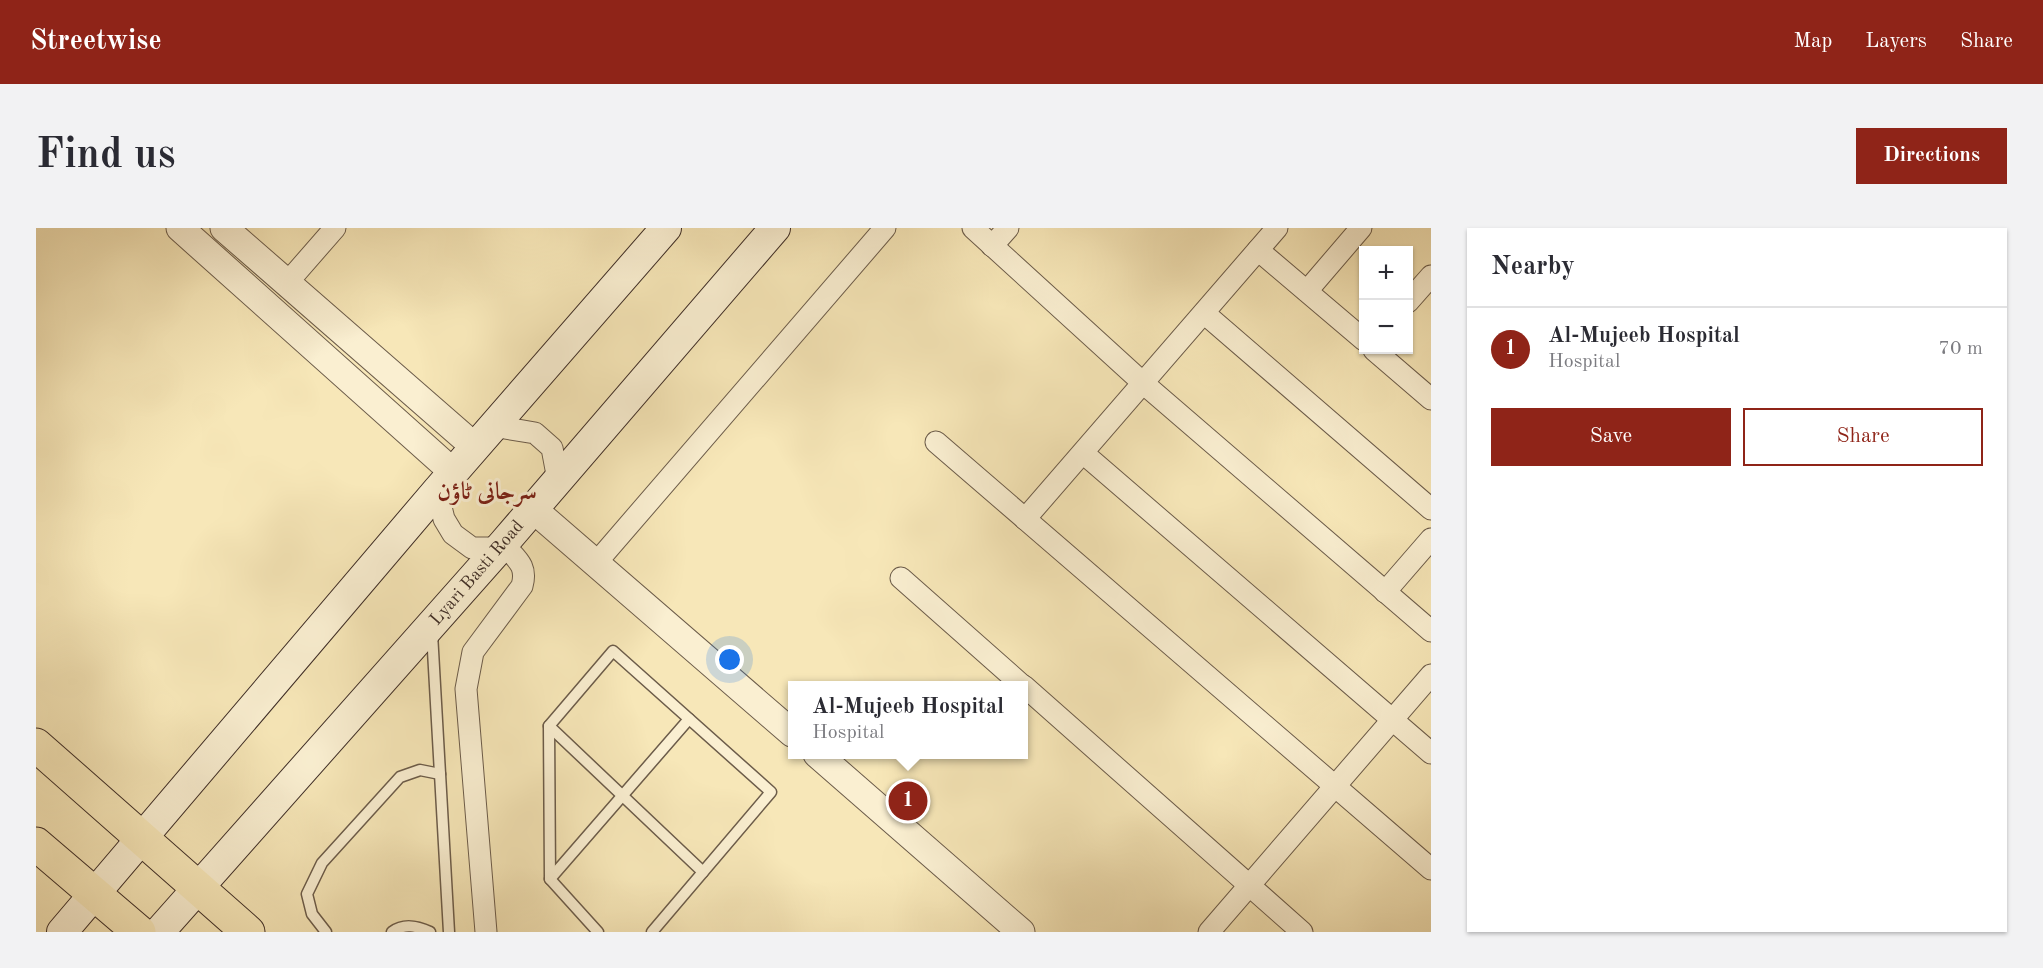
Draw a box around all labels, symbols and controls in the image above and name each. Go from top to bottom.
text: Streetwise [30,28,162,56]
text: Map [1793,31,1832,52]
text: Layers [1865,31,1927,52]
text: Share [1960,31,2013,52]
button: Directions [1856,128,2007,184]
text: Find us [36,135,175,177]
map controls [1359,246,1413,354]
button: + [1359,246,1413,300]
text: Nearby [1491,254,1575,280]
button: − [1359,300,1413,354]
text: Al-Mujeeb Hospital [1548,325,1740,347]
text: 1 [1505,339,1516,359]
text: 70 m [1938,339,1983,359]
text: Hospital [1548,352,1620,372]
button: Save [1491,408,1731,466]
button: Share [1743,408,1983,466]
district label: سرجانی ٹاؤن [437,480,537,507]
street label: Lyari Basti Road [427,517,527,629]
your location [715,645,744,674]
popup [788,681,1028,759]
text: Al-Mujeeb Hospital [812,696,1004,718]
text: Hospital [812,723,884,743]
pin: 1 [888,778,928,824]

